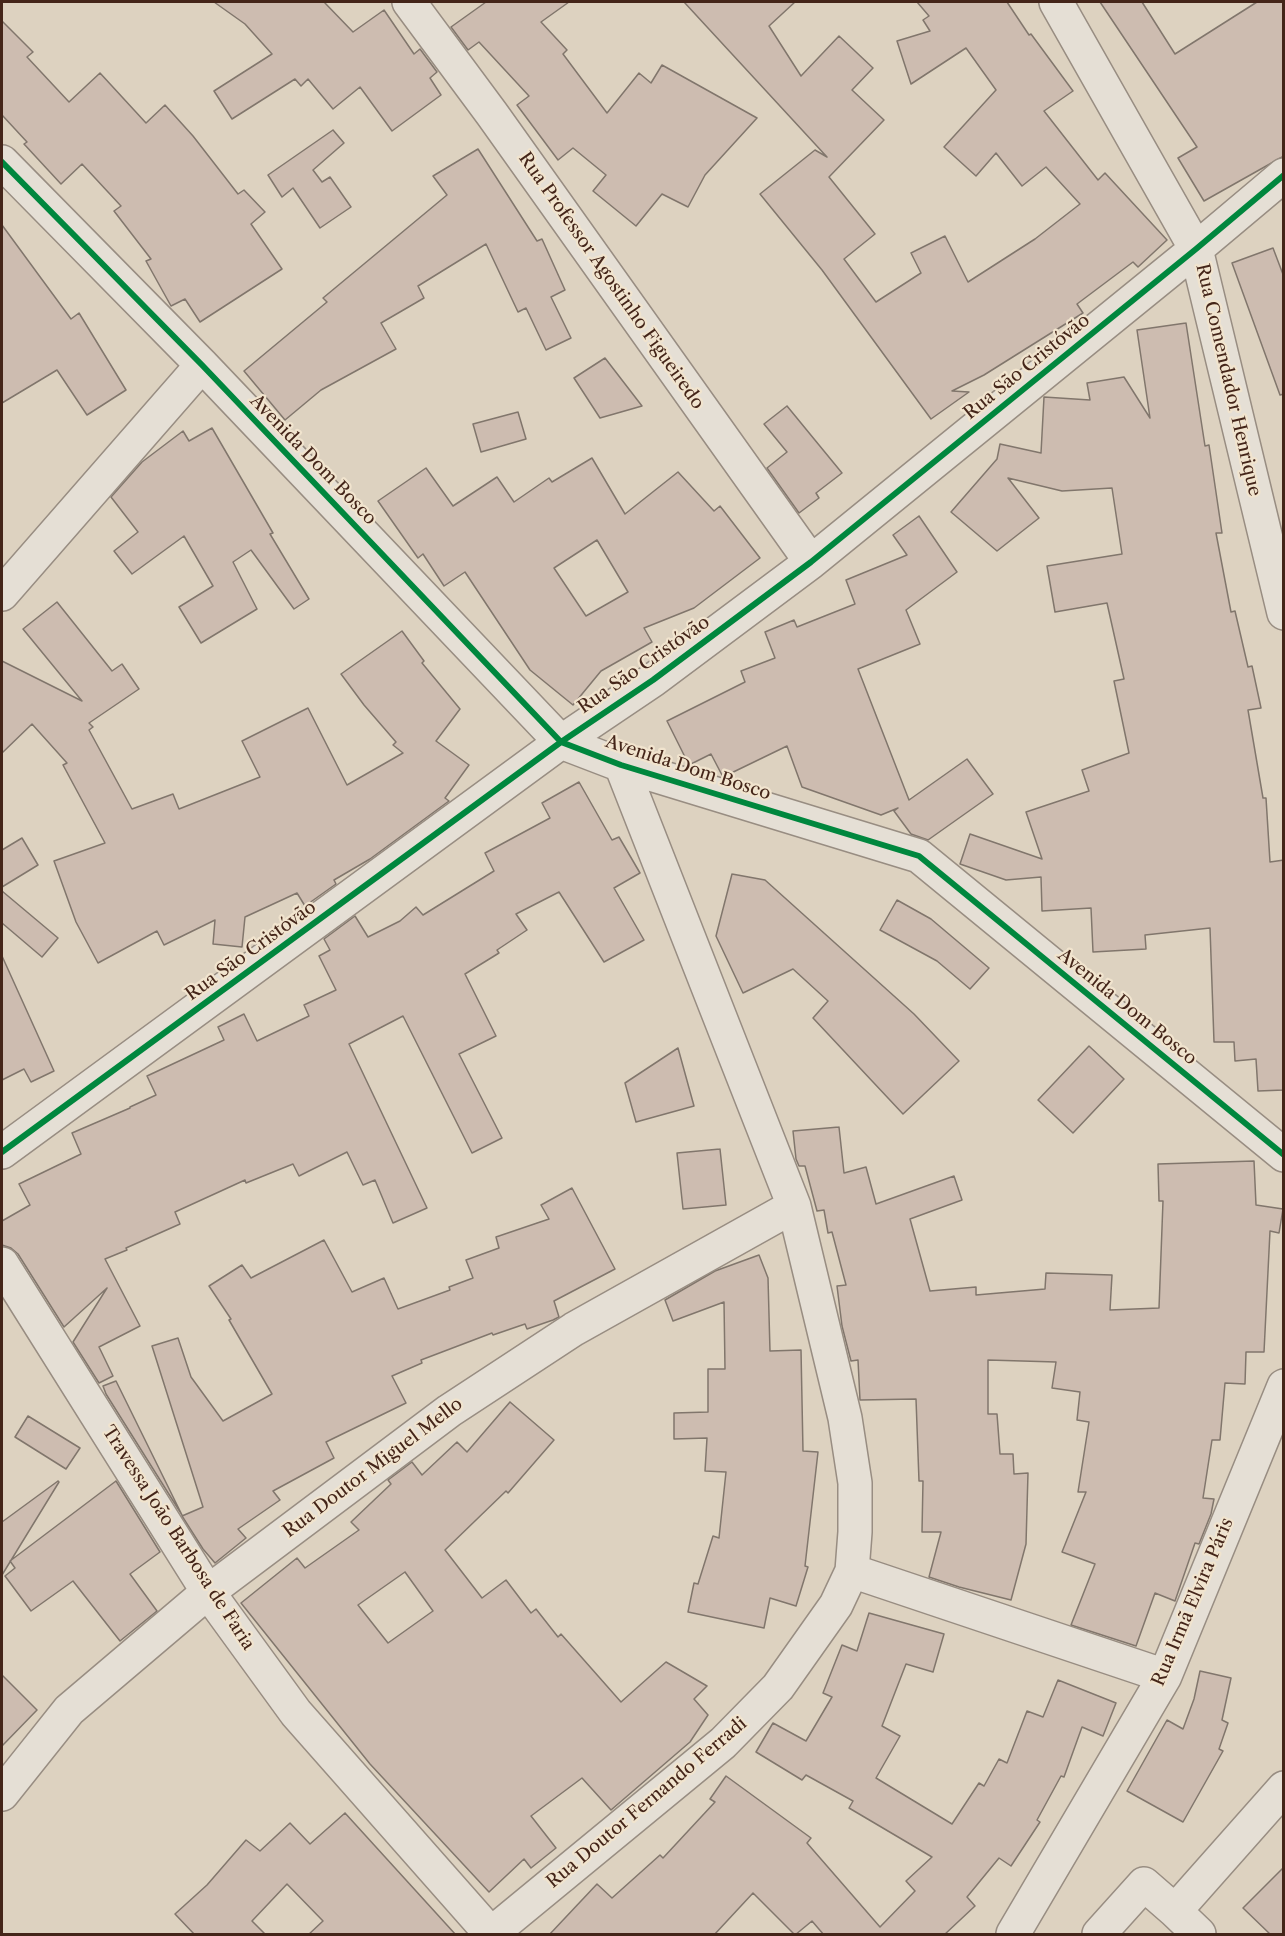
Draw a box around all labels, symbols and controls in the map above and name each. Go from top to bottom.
street label: Rua Professor Agostinho Figueiredo [514,148,708,414]
street label: Rua Comendador Henrique [1191,262,1265,498]
street label: Rua São Cristóvão [960,310,1094,424]
street label: Avenida Dom Bosco [245,390,381,530]
street label: Rua São Cristóvão [574,611,714,719]
street label: Avenida Dom Bosco [603,731,773,805]
street label: Rua São Cristóvão [182,896,320,1006]
street label: Avenida Dom Bosco [1053,944,1201,1070]
street label: Rua Doutor Miguel Mello [279,1393,467,1543]
street label: Travessa João Barbosa de Faria [97,1422,259,1654]
street label: Rua Irmã Elvira Páris [1148,1515,1238,1689]
street label: Rua Doutor Fernando Ferradi [543,1713,751,1893]

